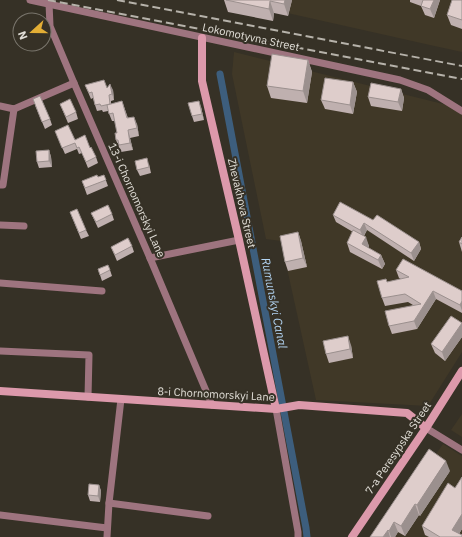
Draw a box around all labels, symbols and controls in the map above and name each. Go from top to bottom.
north arrow [12,12,52,52]
street label: Lokomotyvna Street [201,20,301,54]
text: N [15,29,31,42]
street label: 13-i Chornomorskyi Lane [105,140,169,260]
street label: Zhevakhova Street [225,157,259,249]
water label: Rumunskyi Canal [258,256,291,351]
street label: 8-i Chornomorskyi Lane [157,384,275,404]
street label: 7-a Peresypska Street [362,399,434,497]

